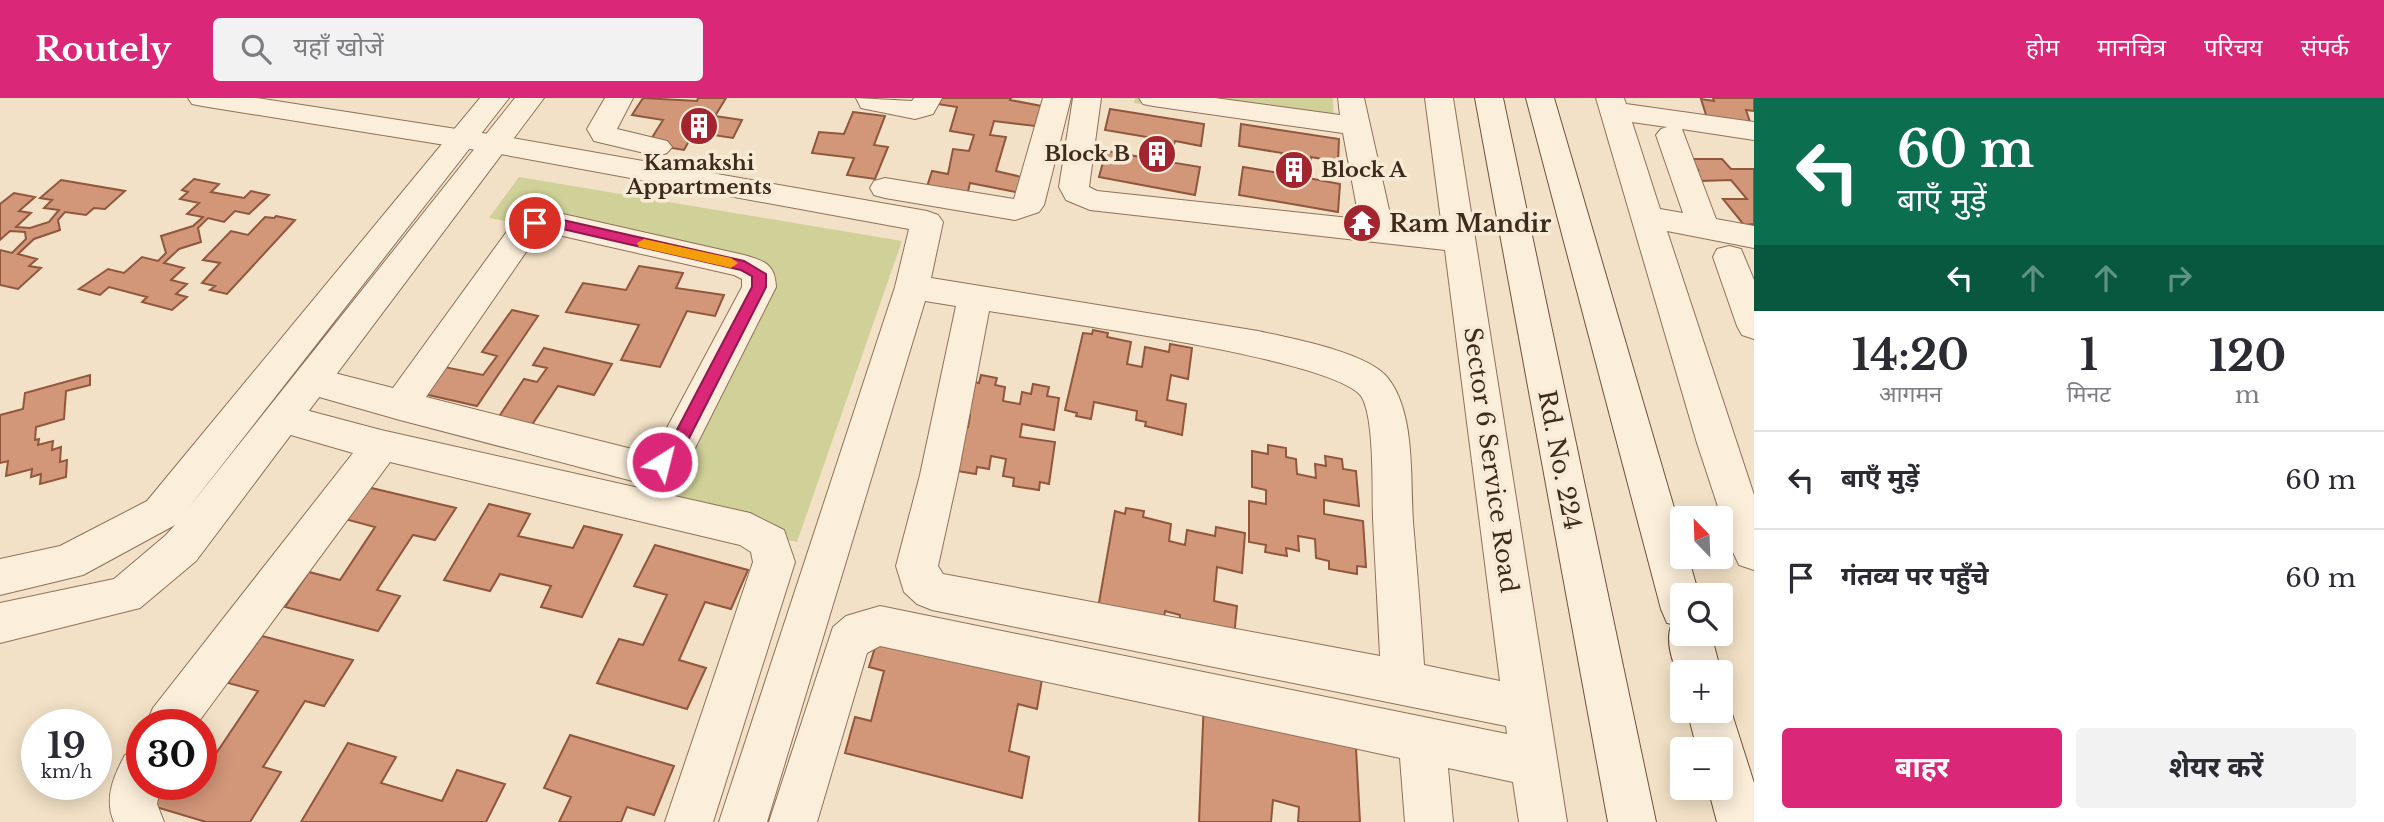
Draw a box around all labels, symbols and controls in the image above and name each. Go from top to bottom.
search box [213,18,703,81]
text: Routely [35,29,171,70]
icon: search [237,30,275,68]
text: यहाँ खोजें [293,31,384,63]
text: होम [2026,33,2059,62]
text: मानचित्र [2097,33,2166,62]
text: परिचय [2204,33,2263,62]
text: संपर्क [2301,33,2349,62]
building icon: Kamakshi Appartments [678,105,720,147]
text: 60 m [1897,119,2034,180]
icon: left [1782,126,1873,217]
building icon: Block B [1136,133,1178,175]
place label: Block B [1044,141,1130,167]
building icon: Block A [1273,149,1315,191]
place label: Kamakshi Appartments [625,150,772,200]
place label: Block A [1321,157,1407,183]
text: बाएँ मुड़ें [1897,180,1987,220]
pin [505,193,565,253]
temple icon: Ram Mandir [1341,202,1383,244]
icon: arrive [516,204,554,242]
place label: Ram Mandir [1389,209,1551,238]
icon: left [1941,259,1979,297]
icon: ahead [2014,259,2052,297]
icon: ahead [2087,259,2125,297]
icon: right [2160,259,2198,297]
street label: Sector 6 Service Road [1458,325,1524,595]
text: 14:20 [1852,329,1969,381]
text: 1 [2080,329,2098,381]
text: 120 [2209,330,2286,382]
text: आगमन [1879,380,1942,408]
text: मिनट [2067,380,2111,408]
text: m [2235,381,2260,409]
street label: Rd. No. 224 [1532,388,1588,532]
position arrow [625,425,699,499]
icon: left [1782,461,1820,499]
text: बाएँ मुड़ें [1841,462,1919,494]
text: 60 m [2285,464,2356,496]
north arrow [1670,506,1732,569]
map controls [1670,506,1733,800]
icon: arrive [1782,559,1820,597]
text: गंतव्य पर पहुँचे [1841,560,1989,592]
text: 60 m [2285,562,2356,594]
button: search [1670,583,1733,646]
button: + [1670,660,1733,723]
speed limit sign: 30 [126,709,217,800]
text: 19 [47,724,86,767]
button: बाहर [1782,728,2062,808]
button: शेयर करें [2076,728,2356,808]
button: − [1670,737,1733,800]
text: km/h [41,761,92,783]

